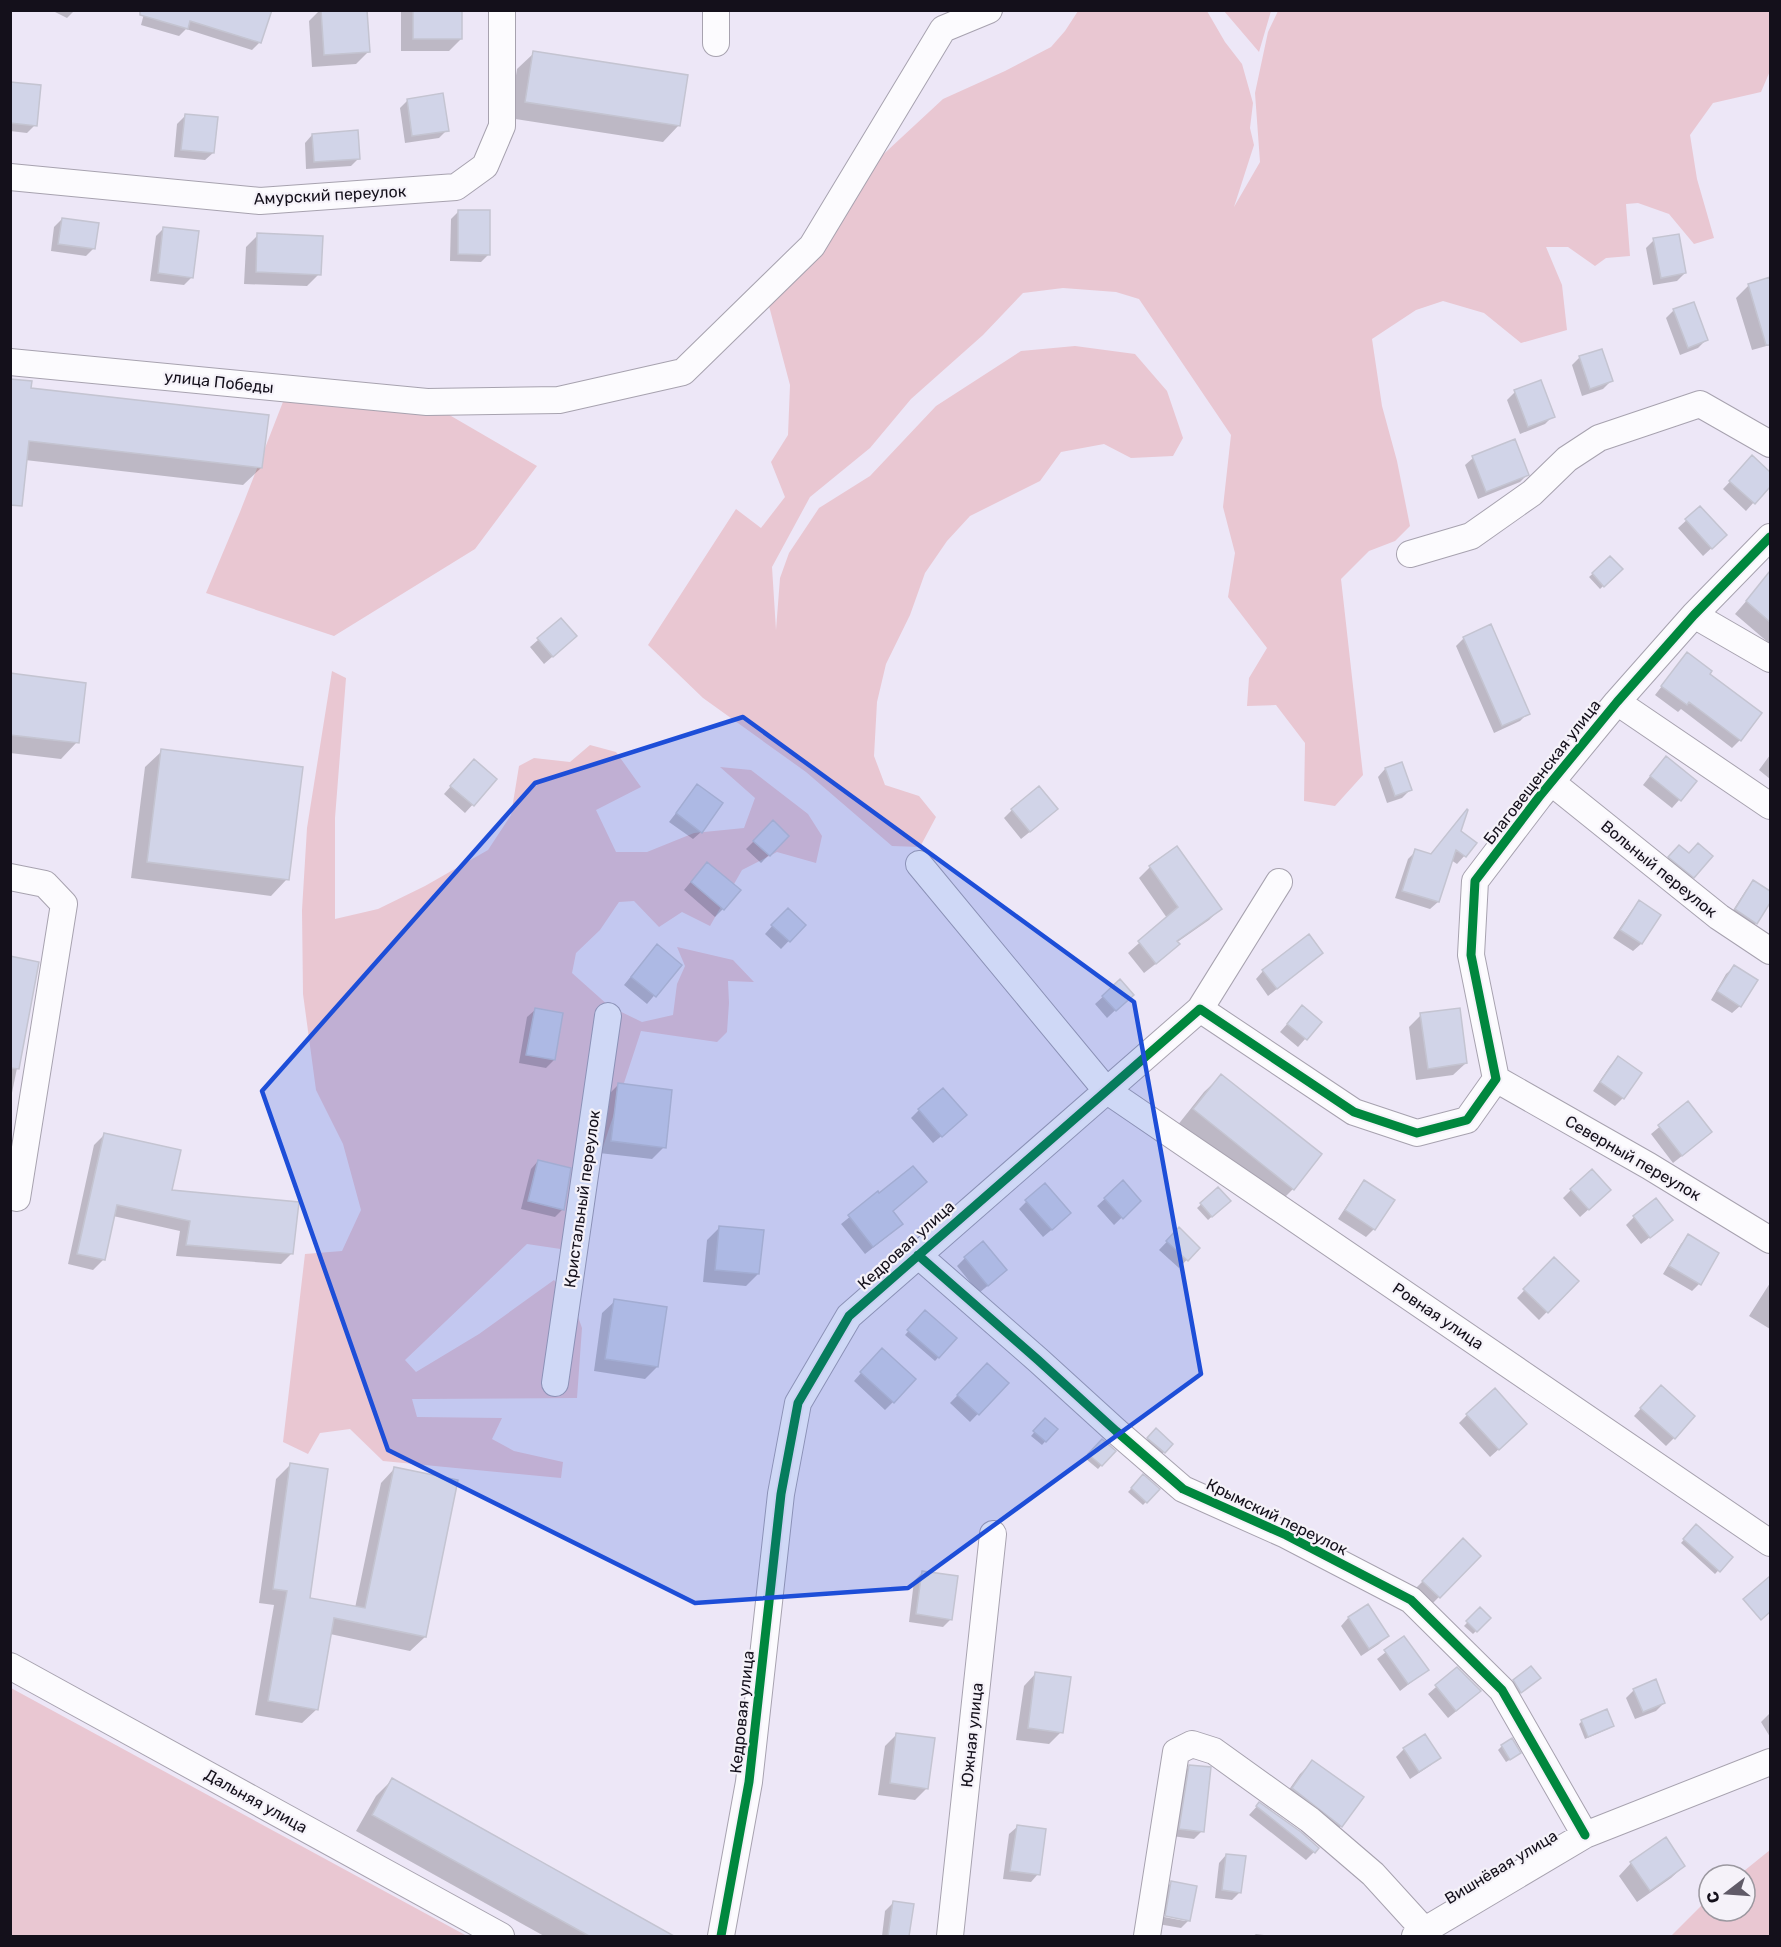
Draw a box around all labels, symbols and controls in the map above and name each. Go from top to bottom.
street label: Амурский переулок [253,181,407,208]
street label: улица Победы [163,367,275,397]
street label: Благовещенская улица [1479,696,1605,848]
street label: Вольный переулок [1597,816,1721,922]
street label: Кристальный переулок [560,1108,604,1289]
street label: Северный переулок [1562,1111,1705,1205]
street label: Кедровая улица [854,1197,958,1293]
street label: Ровная улица [1389,1279,1487,1353]
street label: Крымский переулок [1203,1475,1351,1560]
street label: Кедровая улица [726,1650,758,1774]
street label: Южная улица [957,1682,987,1788]
street label: Дальняя улица [201,1765,311,1837]
street label: Вишнёвая улица [1441,1826,1561,1908]
north arrow [1697,1863,1757,1923]
text: С [1702,1889,1724,1905]

